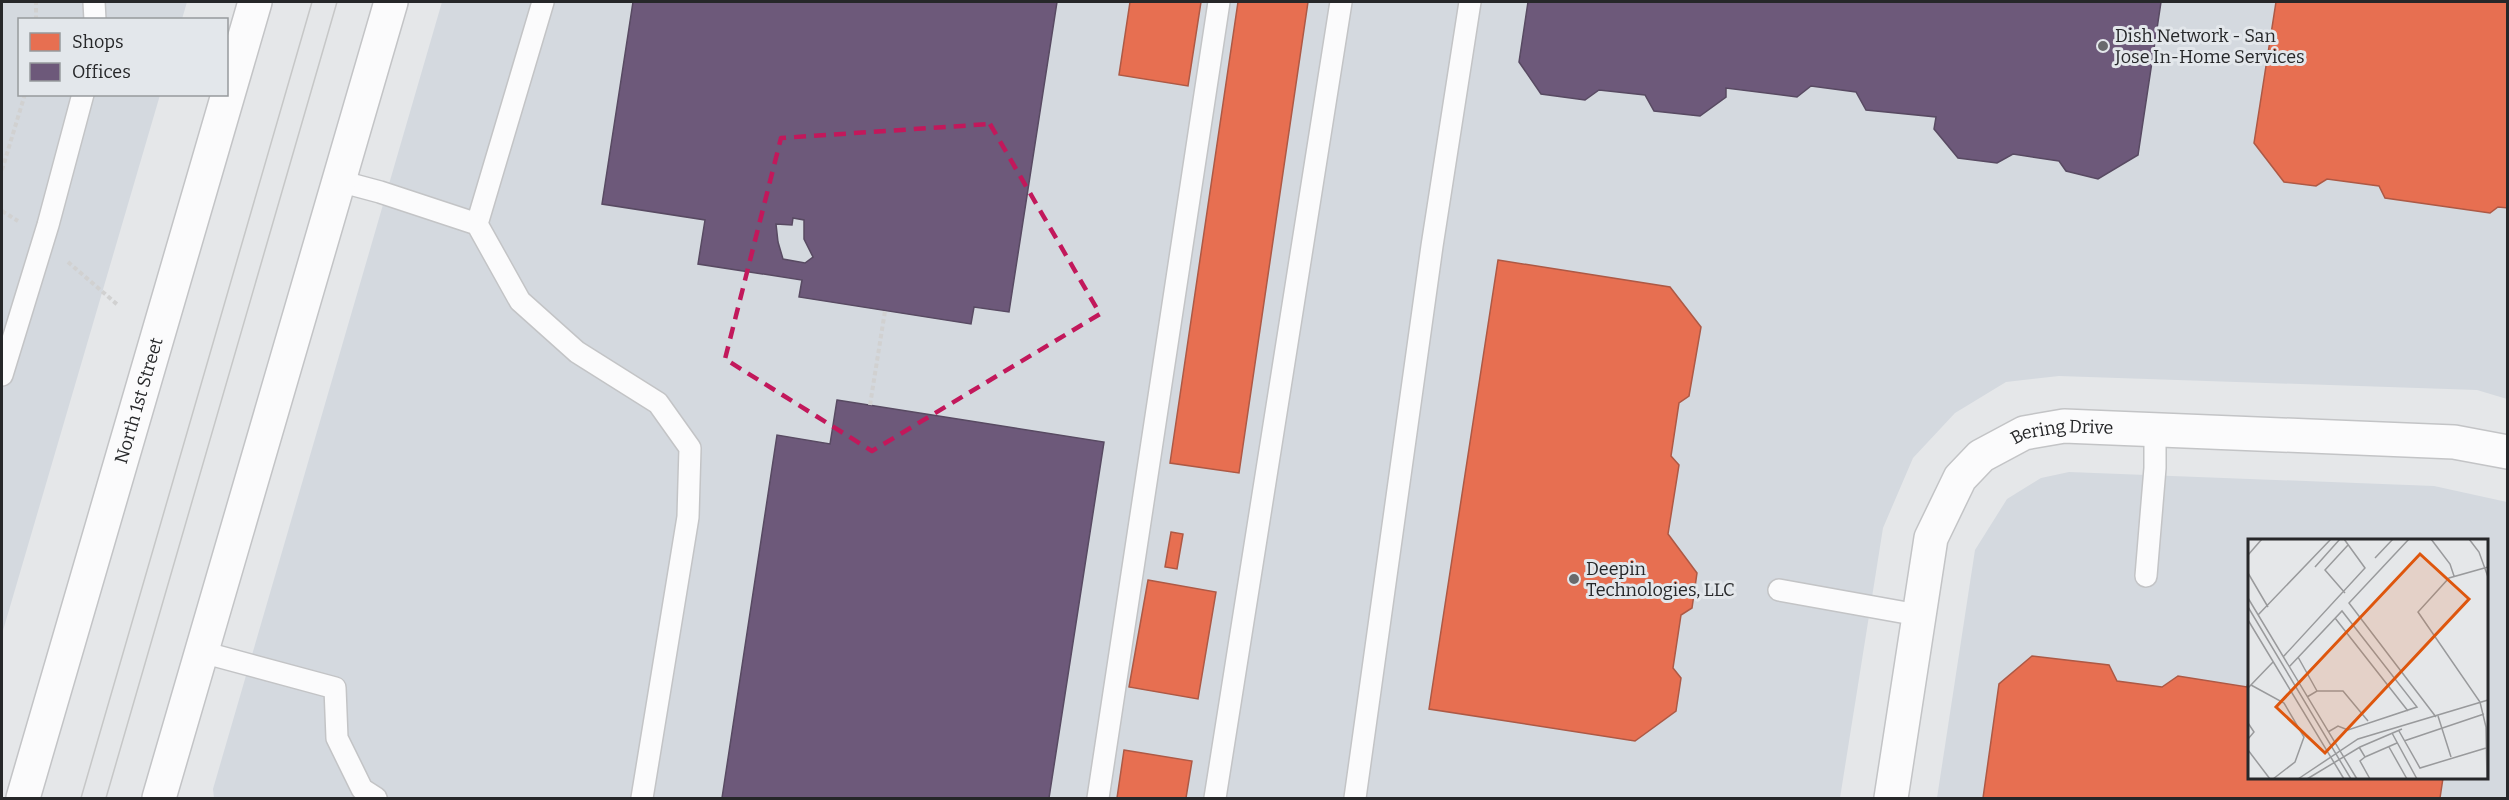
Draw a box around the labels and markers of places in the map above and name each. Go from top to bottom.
place label: Dish Network - San Jose In-Home Services [2114,25,2305,68]
marker: Dish Network - San Jose In-Home Services [2096,39,2110,53]
place label: Deepin Technologies, LLC [1586,558,1735,601]
marker: Deepin Technologies, LLC [1567,572,1581,586]

